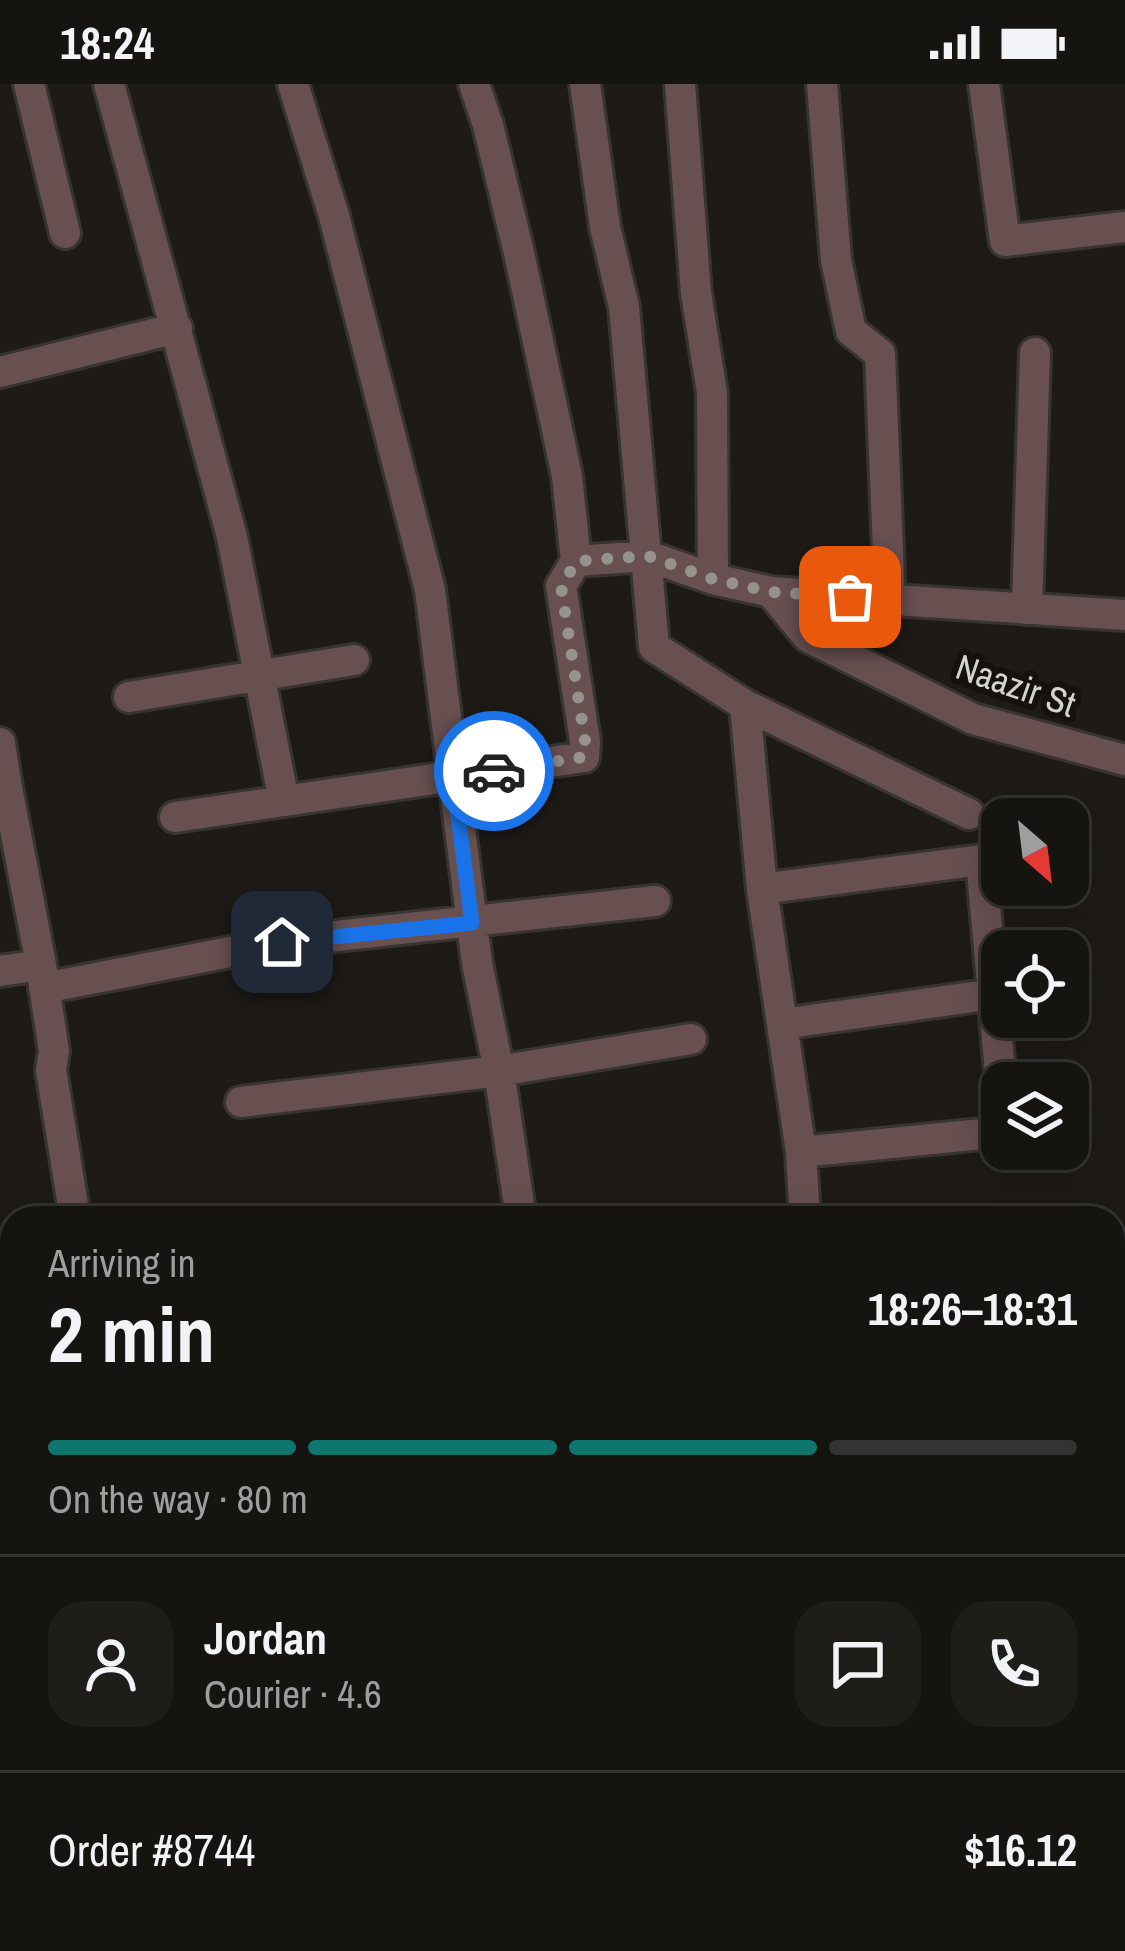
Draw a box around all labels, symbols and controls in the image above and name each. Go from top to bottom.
text: 18:24 [60,12,154,73]
pin [799,546,901,648]
icon: bag [817,564,883,630]
street label: Naazir St [950,642,1082,728]
courier [434,711,554,831]
icon: car [461,738,527,804]
north arrow [981,798,1089,906]
map controls [981,798,1089,1170]
pin [231,891,333,993]
icon: home [249,909,315,975]
button: locate [981,930,1089,1038]
button: layers [981,1062,1089,1170]
text: Arriving in [48,1237,196,1289]
text: 18:26–18:31 [868,1278,1077,1339]
text: 2 min [48,1281,215,1386]
text: On the way · 80 m [48,1473,308,1525]
button: person [48,1601,174,1727]
button: chat [795,1601,921,1727]
button: phone [951,1601,1077,1727]
text: Jordan [204,1607,327,1668]
text: Courier · 4.6 [204,1668,382,1720]
text: Order #8744 [48,1819,255,1880]
text: $16.12 [964,1819,1077,1880]

